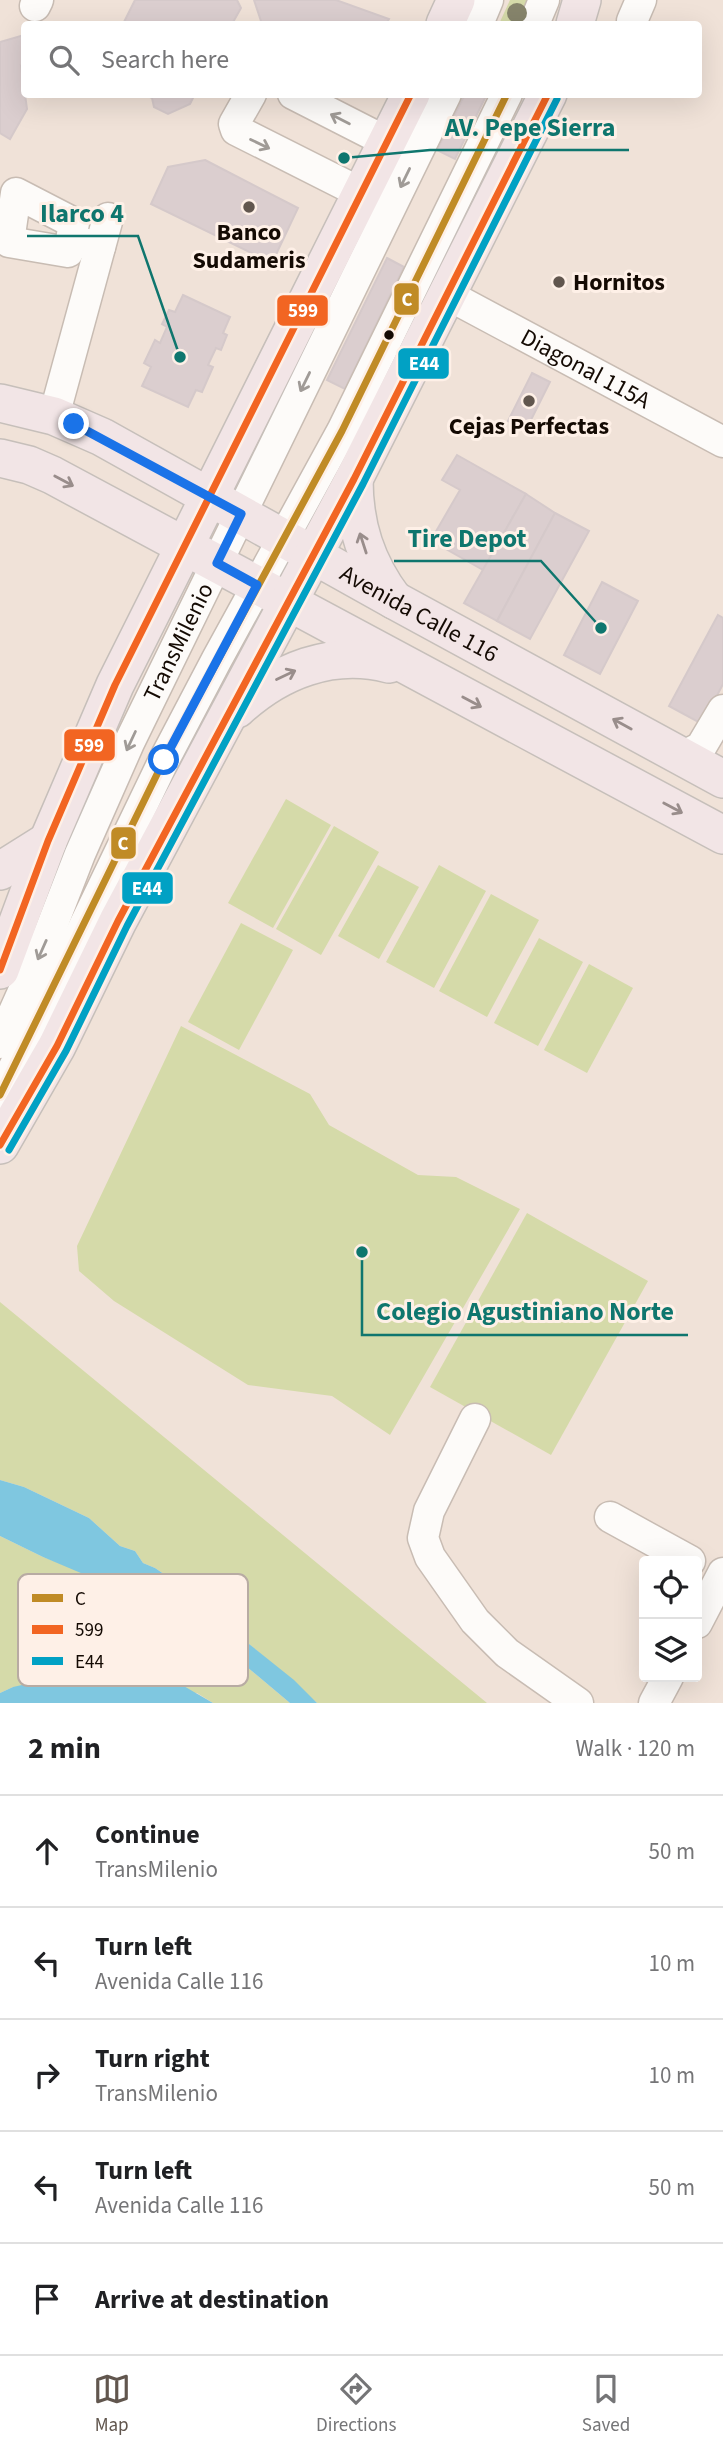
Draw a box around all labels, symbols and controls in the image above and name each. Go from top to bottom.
search box [21,21,702,98]
icon: search [45,41,83,79]
text: Search here [101,41,229,78]
callout: AV. Pepe Sierra [430,103,629,150]
text: AV. Pepe Sierra [444,109,615,146]
one-way arrow [330,111,351,125]
one-way arrow [249,138,270,151]
one-way arrow [398,167,412,188]
callout: Ilarco 4 [27,189,138,236]
text: Ilarco 4 [40,195,124,232]
marker: Banco Sudameris [241,199,257,215]
place label: Banco Sudameris [192,215,306,278]
place label: Hornitos [573,265,665,300]
marker: Hornitos [551,274,567,290]
line badge: C [393,282,420,316]
text: C [401,287,413,314]
line badge: 599 [276,294,329,327]
text: 599 [288,298,318,325]
street label: Diagonal 115A [514,320,656,418]
unlabelled marker [382,328,396,342]
line badge: E44 [397,347,450,380]
text: E44 [409,351,439,378]
one-way arrow [298,371,312,392]
marker: Cejas Perfectas [521,393,537,409]
route end [58,408,89,439]
place label: Cejas Perfectas [449,409,609,444]
one-way arrow [53,474,73,488]
callout: Tire Depot [394,514,541,561]
text: Tire Depot [408,520,527,557]
one-way arrow [356,533,368,555]
street label: Avenida Calle 116 [333,556,505,672]
street label: TransMilenio [135,577,223,708]
one-way arrow [275,668,296,681]
one-way arrow [462,695,482,709]
one-way arrow [612,717,633,730]
line badge: 599 [63,728,116,762]
one-way arrow [123,730,137,751]
text: 599 [74,733,104,760]
route start [148,744,179,775]
one-way arrow [662,802,683,816]
line badge: C [110,826,137,860]
text: C [117,831,129,858]
line badge: E44 [121,871,174,905]
text: E44 [132,876,162,903]
one-way arrow [35,939,48,961]
callout: Colegio Agustiniano Norte [362,1288,688,1335]
text: Colegio Agustiniano Norte [376,1293,674,1330]
map controls [639,1556,702,1682]
button: locate [639,1556,702,1619]
legend [18,1574,248,1686]
text: C [75,1586,86,1613]
text: 599 [75,1617,103,1644]
button: layers [639,1619,702,1682]
text: E44 [75,1649,104,1676]
text: 2 min [28,1727,101,1770]
text: Walk · 120 m [576,1732,695,1765]
text: Continue [95,1816,200,1853]
icon: ahead [28,1832,66,1870]
text: 50 m [648,1835,695,1868]
text: TransMilenio [95,1853,218,1886]
text: Turn left [95,1928,192,1965]
icon: left [28,1944,66,1982]
text: 10 m [648,1947,695,1980]
text: Avenida Calle 116 [95,1965,263,1998]
text: Turn right [95,2040,210,2077]
icon: right [28,2056,66,2094]
text: 10 m [648,2059,695,2092]
text: TransMilenio [95,2077,218,2110]
text: Turn left [95,2152,192,2189]
icon: left [28,2168,66,2206]
text: 50 m [648,2171,695,2204]
text: Avenida Calle 116 [95,2189,263,2222]
icon: arrive [28,2280,66,2318]
text: Arrive at destination [95,2281,329,2318]
tab: Map [93,2370,131,2439]
tab: Directions [316,2370,396,2439]
tab: Saved [582,2370,630,2439]

